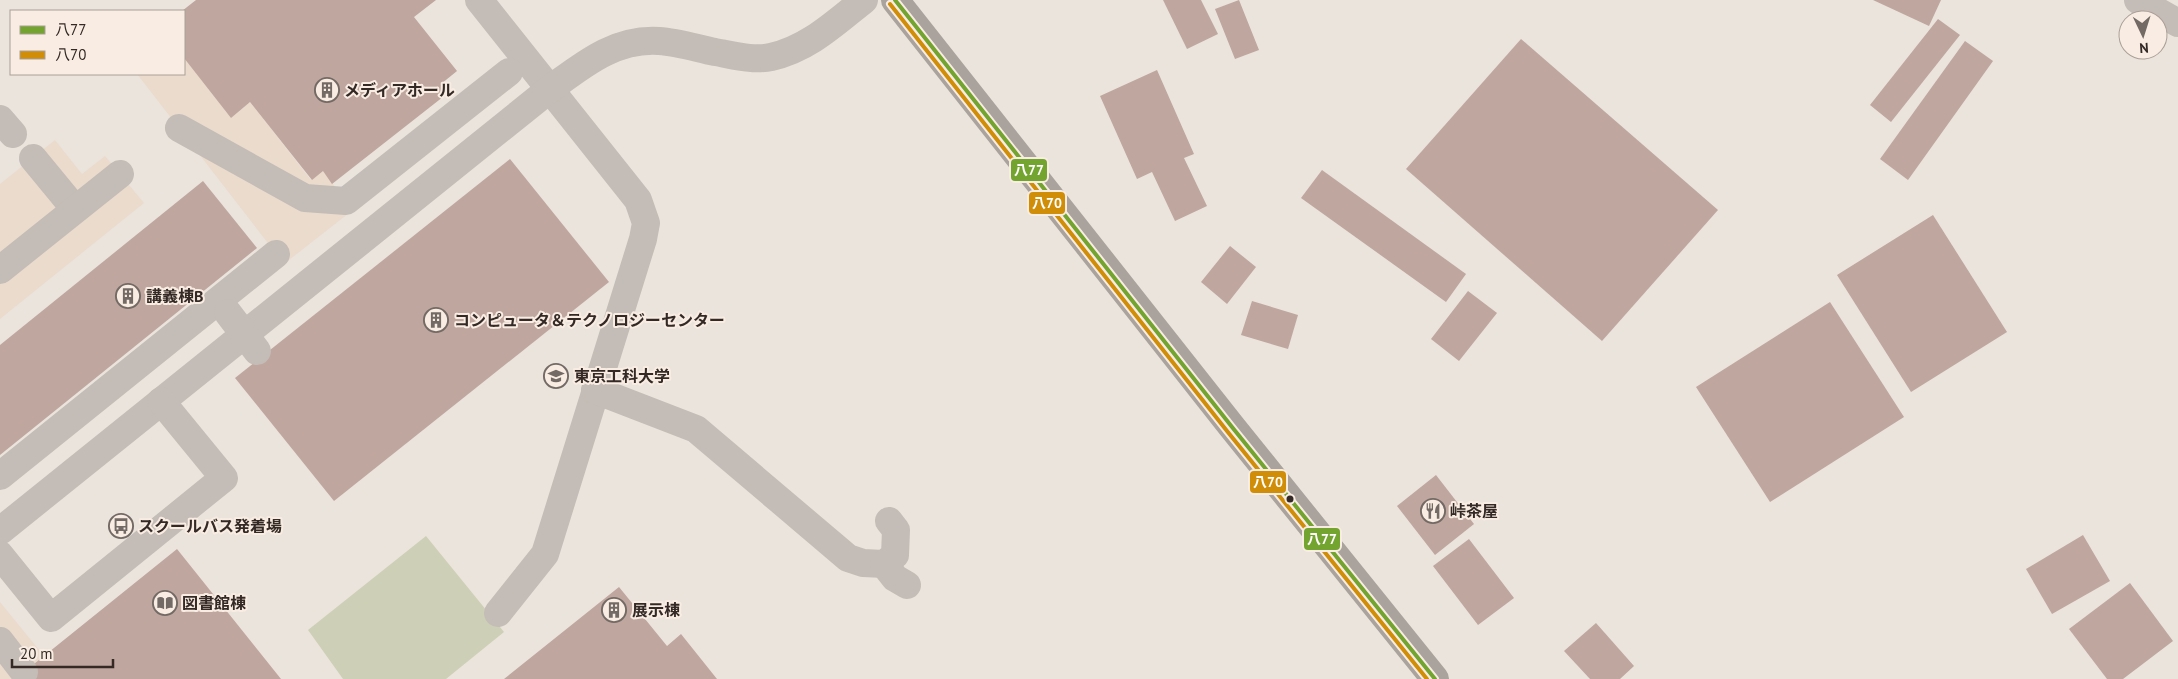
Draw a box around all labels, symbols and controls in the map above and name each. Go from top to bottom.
legend [10,10,185,75]
north arrow [2118,10,2168,60]
text: 八77 [55,20,86,39]
text: N [2139,39,2149,57]
text: 八70 [55,45,86,64]
building icon: メディアホール [314,77,340,103]
place label: メディアホール [344,80,455,100]
line badge: 八77 [1010,158,1048,182]
text: 八77 [1014,161,1044,179]
line badge: 八70 [1028,191,1066,215]
text: 八70 [1032,194,1062,212]
building icon: 講義棟B [115,283,141,309]
place label: 講義棟B [146,286,203,306]
building icon: コンピュータ＆テクノロジーセンター [423,307,449,333]
place label: コンピュータ＆テクノロジーセンター [454,310,725,330]
school or university icon: 東京工科大学 [543,363,569,389]
place label: 東京工科大学 [574,366,670,386]
line badge: 八70 [1249,470,1287,494]
text: 八70 [1253,473,1283,491]
unlabelled marker [1285,494,1295,504]
restaurant icon: 峠茶屋 [1420,498,1446,524]
place label: 峠茶屋 [1450,501,1498,521]
bus stop icon: スクールバス発着場 [108,513,134,539]
place label: スクールバス発着場 [138,516,282,536]
line badge: 八77 [1303,527,1341,551]
text: 八77 [1307,530,1337,548]
library icon: 図書館棟 [152,590,178,616]
place label: 図書館棟 [182,593,246,613]
building icon: 展示棟 [601,597,627,623]
place label: 展示棟 [632,600,680,620]
scale bar [12,636,114,668]
text: 20 m [20,644,53,663]

